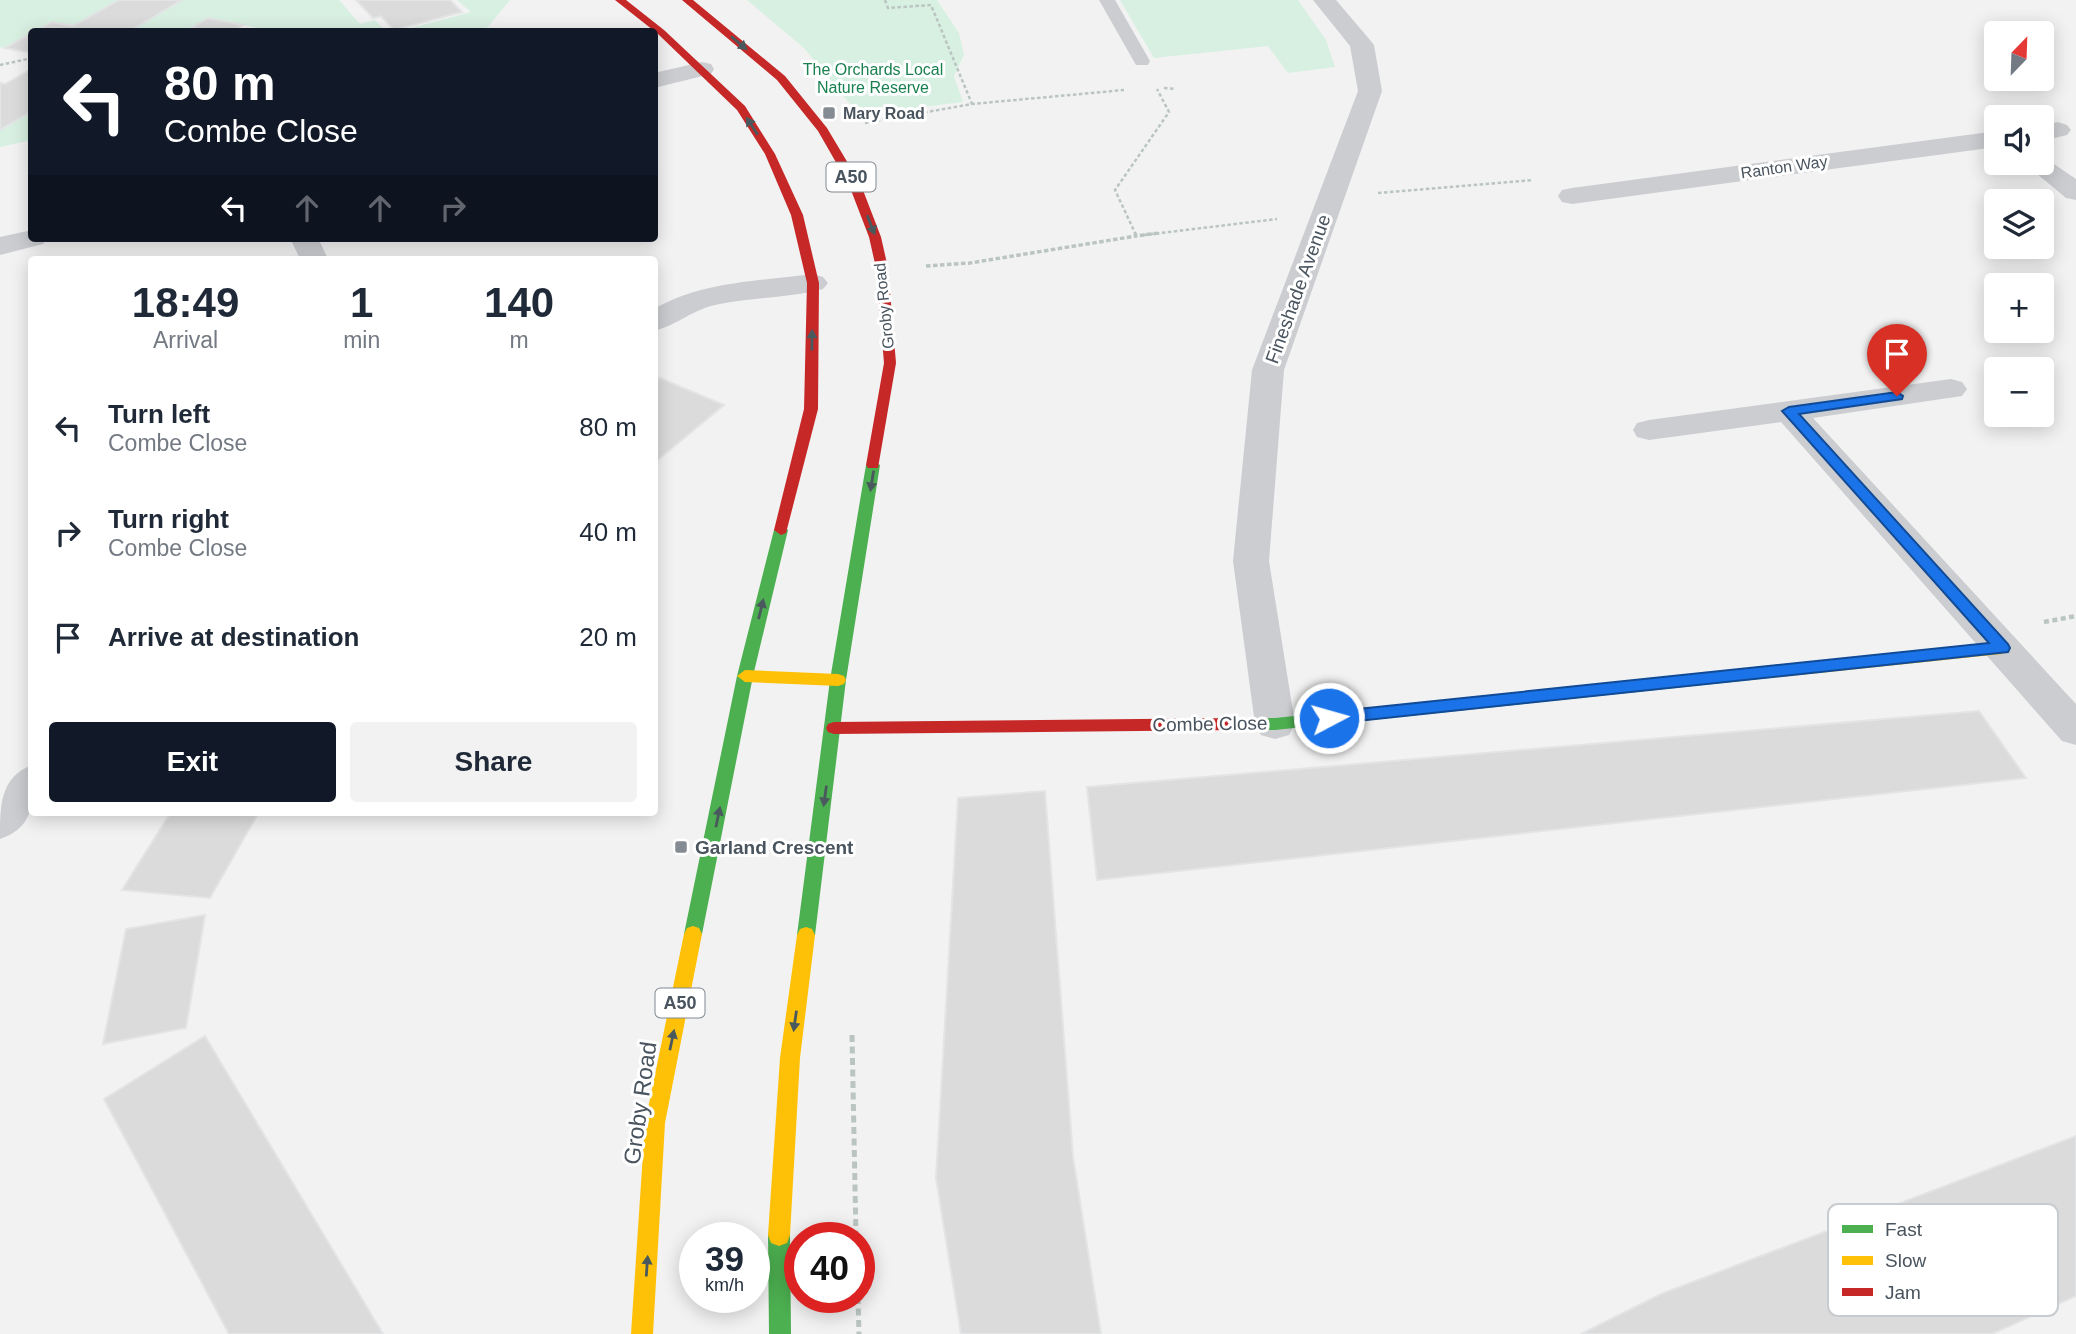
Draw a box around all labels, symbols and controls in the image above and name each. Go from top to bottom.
north arrow [1984,21,2054,91]
map controls [1984,21,2054,427]
one-way arrow [730,36,748,51]
icon: left [49,56,140,147]
text: 80 m [164,56,276,110]
park label: The Orchards Local Nature Reserve [803,61,943,96]
marker: Mary Road [821,105,837,121]
place label: Mary Road [843,105,925,122]
button: sound [1984,105,2054,175]
text: Combe Close [164,113,358,149]
one-way arrow [745,116,758,135]
street label: Ranton Way [1740,152,1828,182]
road number: A50 [826,162,876,192]
icon: left [215,189,253,227]
icon: ahead [288,189,326,227]
icon: ahead [361,189,399,227]
icon: right [434,189,472,227]
button: layers [1984,189,2054,259]
street label: Fineshade Avenue [1261,212,1335,366]
one-way arrow [865,214,876,235]
street label: Groby Road [871,262,897,350]
button: + [1984,273,2054,343]
text: 18:49 [132,279,239,326]
text: 1 [350,279,373,326]
text: 140 [484,279,554,326]
pin [1867,324,1927,396]
text: Arrival [153,327,218,353]
text: min [343,327,380,353]
text: m [510,327,529,353]
one-way arrow [806,329,818,351]
icon: arrive [1878,335,1916,373]
button: − [1984,357,2054,427]
text: Turn left [108,399,210,429]
icon: left [49,409,87,447]
text: 80 m [579,412,637,442]
text: Combe Close [108,430,247,456]
one-way arrow [866,470,877,492]
text: Turn right [108,504,229,534]
icon: right [49,514,87,552]
text: 40 m [579,517,637,547]
text: Combe Close [108,535,247,561]
one-way arrow [756,598,767,620]
icon: arrive [49,619,87,657]
text: Arrive at destination [108,622,359,652]
text: 20 m [579,622,637,652]
position arrow [1292,681,1366,755]
street label: Combe Close [1152,712,1268,736]
button: Exit [49,722,336,802]
button: Share [350,722,637,802]
one-way arrow [819,785,830,807]
one-way arrow [712,806,723,828]
place label: Garland Crescent [695,837,854,858]
marker: Garland Crescent [673,839,689,855]
road number: A50 [656,988,704,1018]
one-way arrow [789,1010,800,1032]
one-way arrow [667,1029,678,1051]
street label: Groby Road [618,1040,662,1166]
legend [1828,1204,2058,1316]
text: Fast [1885,1219,1923,1240]
speed limit sign: 40 [784,1222,875,1313]
text: 39 [705,1239,744,1278]
text: Slow [1885,1250,1926,1271]
one-way arrow [641,1255,652,1277]
text: km/h [705,1275,744,1295]
text: Jam [1885,1282,1921,1303]

